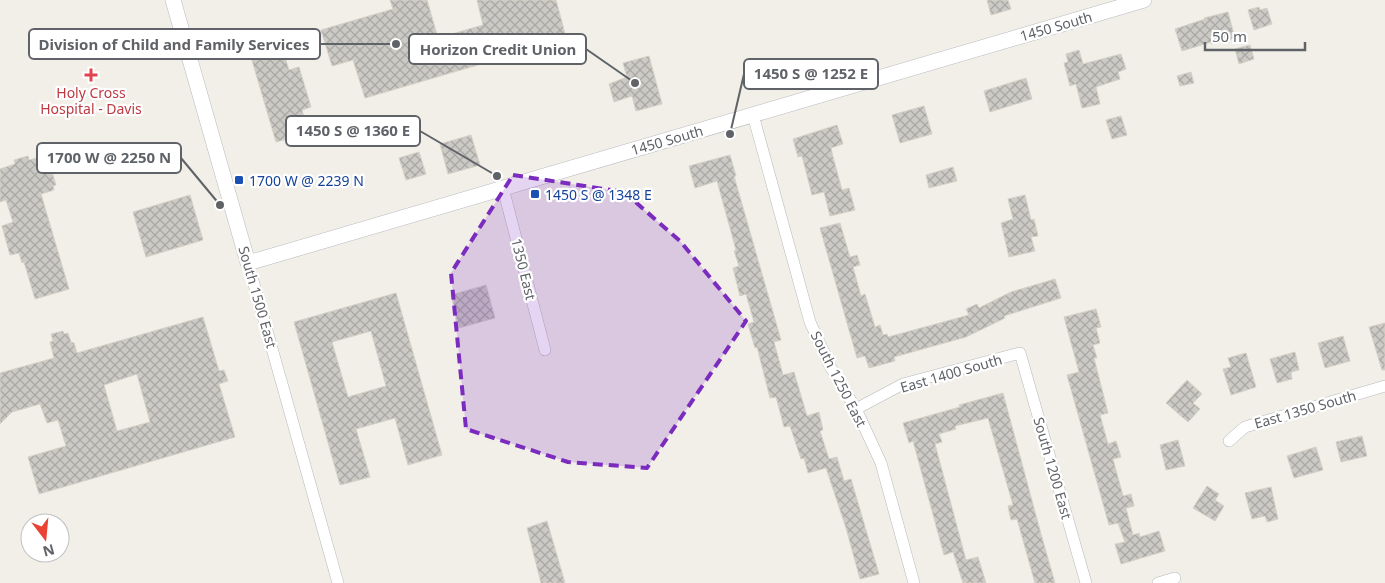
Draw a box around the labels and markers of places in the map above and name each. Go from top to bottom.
callout: Division of Child and Family Services [29,29,320,59]
callout: Horizon Credit Union [409,34,586,64]
callout: 1450 S @ 1252 E [744,59,878,89]
marker: Holy Cross Hospital - Davis [84,68,98,82]
place label: Holy Cross Hospital - Davis [40,83,142,118]
callout: 1450 S @ 1360 E [286,116,420,146]
callout: 1700 W @ 2250 N [37,143,181,173]
place label: 1700 W @ 2239 N [249,171,364,190]
marker: 1700 W @ 2239 N [233,174,245,186]
place label: 1450 S @ 1348 E [545,185,652,204]
marker: 1450 S @ 1348 E [529,188,541,200]

